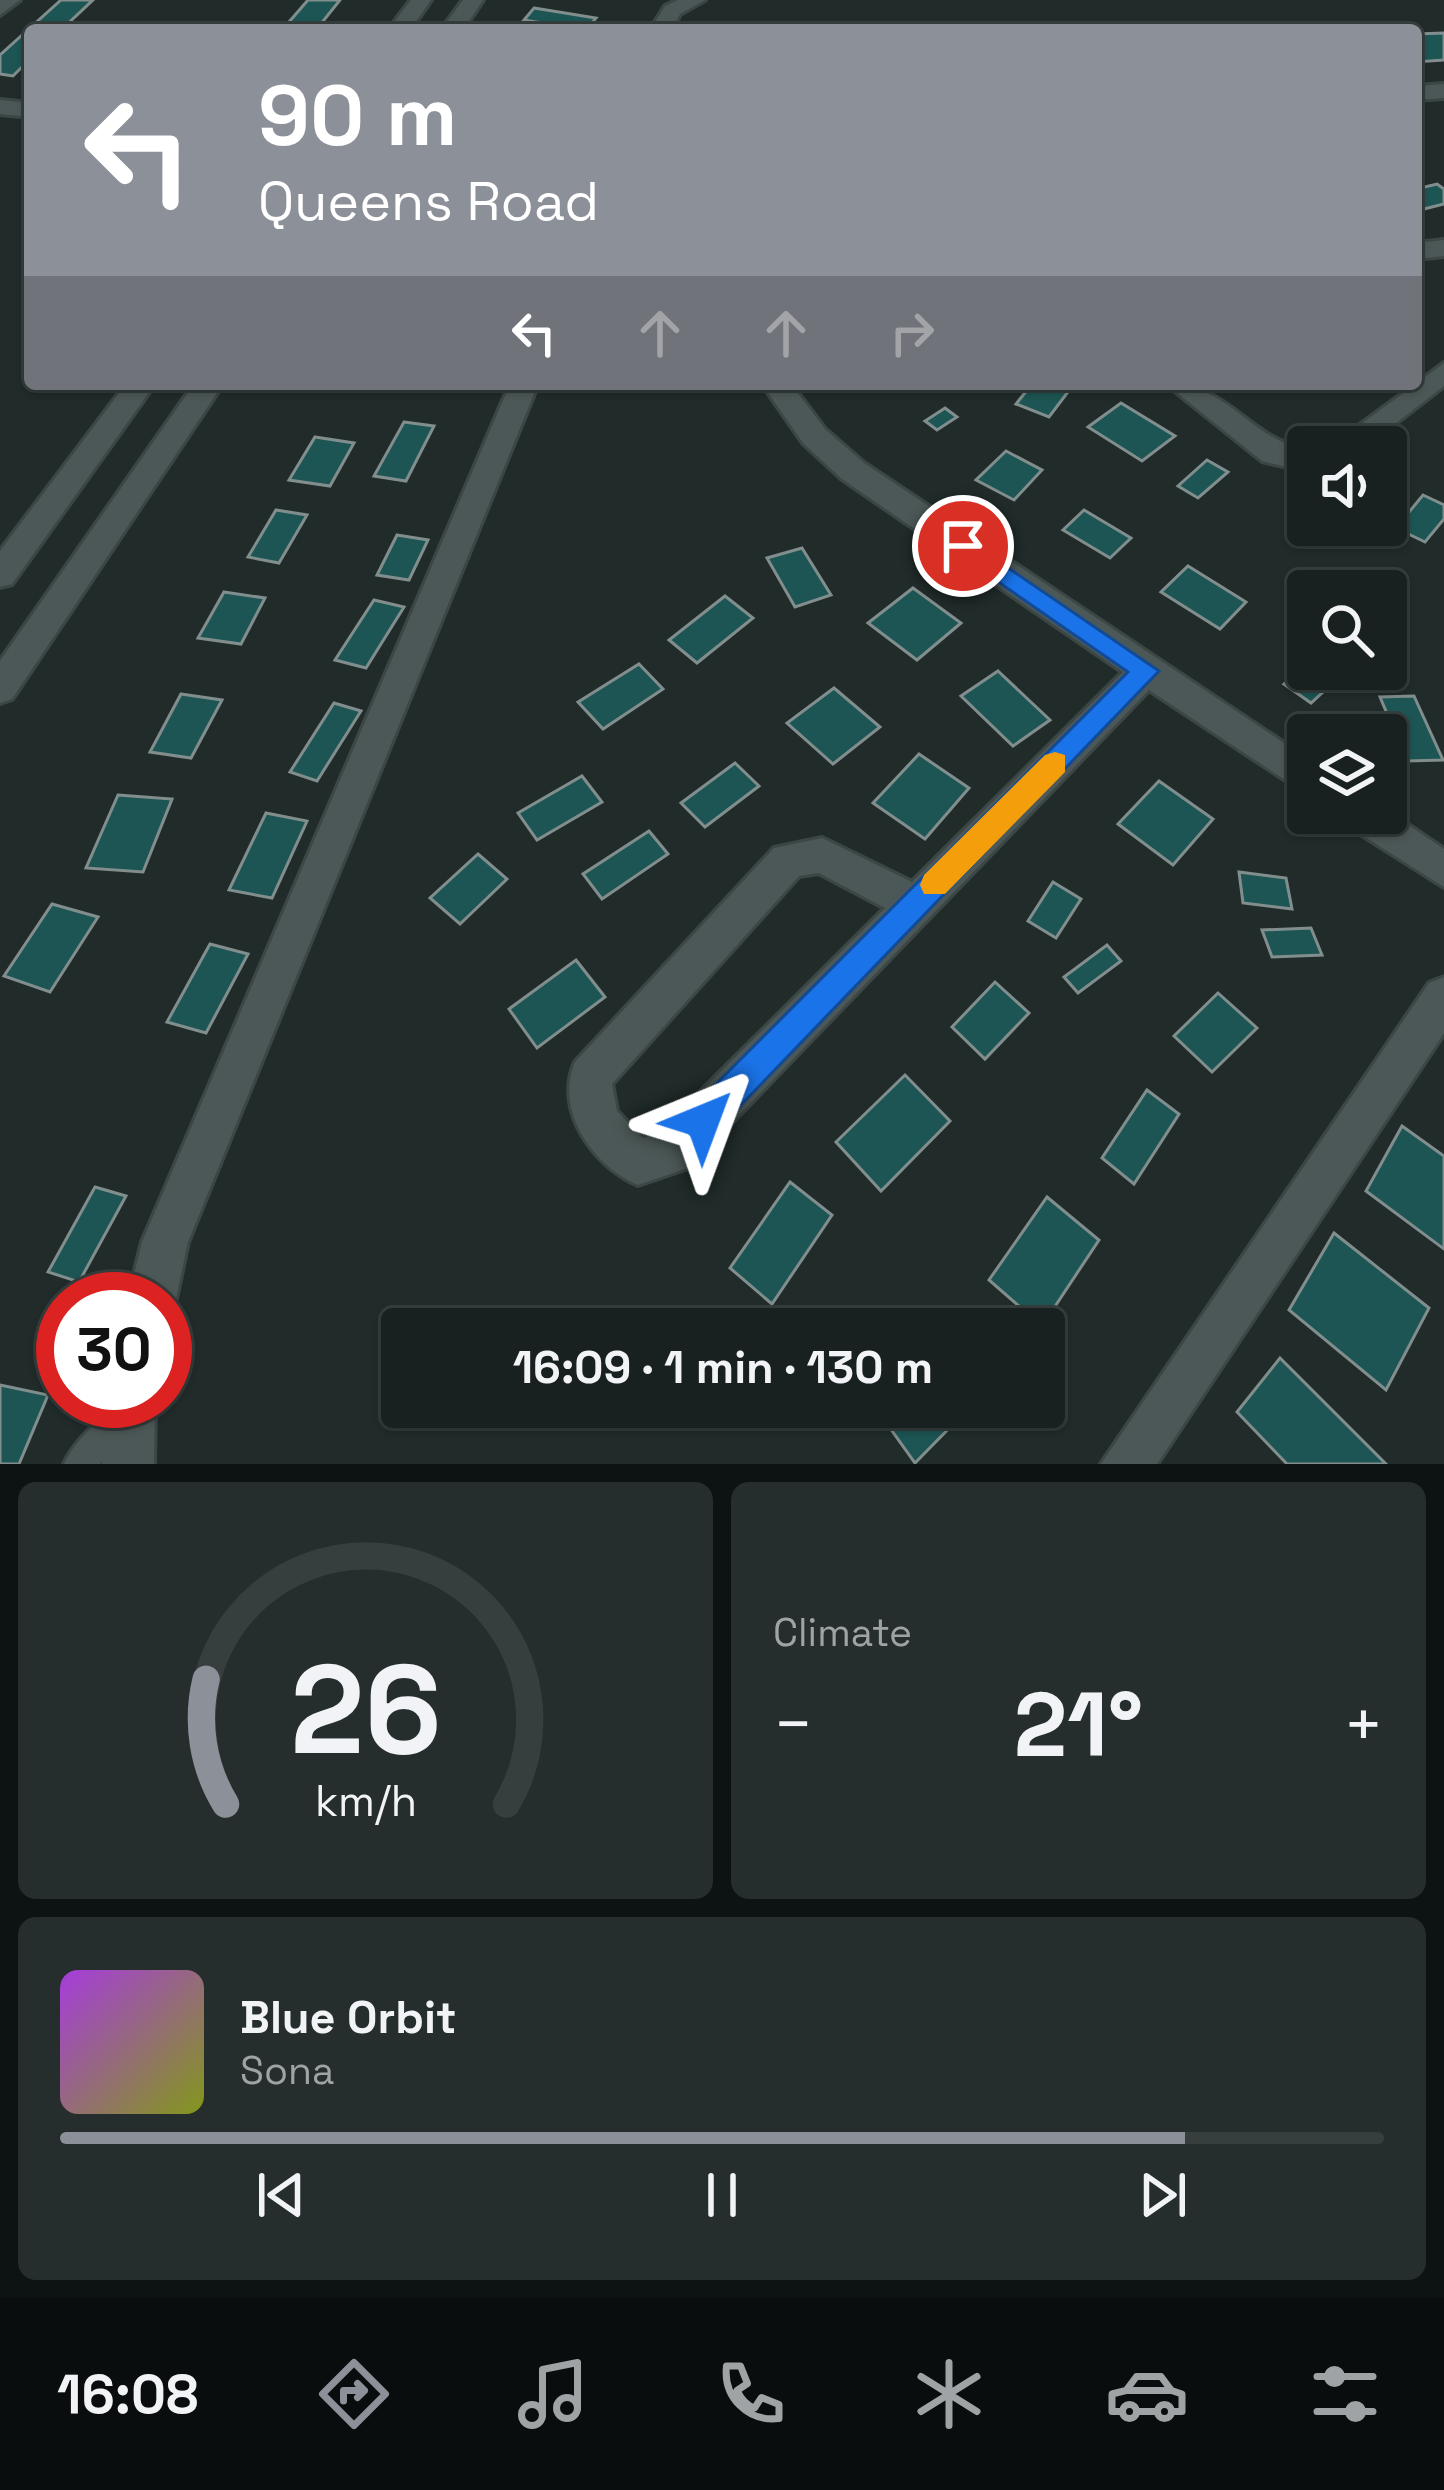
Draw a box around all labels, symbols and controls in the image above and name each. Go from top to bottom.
text: 90 m [258,62,457,170]
icon: left [60,72,216,228]
text: Queens Road [258,167,599,236]
icon: left [501,300,567,366]
icon: ahead [627,300,693,366]
icon: ahead [753,300,819,366]
icon: right [879,300,945,366]
map controls [1287,426,1407,834]
button: sound [1287,426,1407,546]
pin [912,495,1014,597]
icon: arrive [930,513,996,579]
button: search [1287,570,1407,690]
button: layers [1287,714,1407,834]
position arrow [640,1058,766,1184]
speed limit sign: 30 [36,1272,192,1428]
text: 16:09 · 1 min · 130 m [513,1339,933,1396]
text: Climate [773,1608,912,1657]
text: 26 [290,1630,441,1789]
text: 21° [1014,1667,1143,1782]
text: − [773,1682,814,1766]
text: + [1343,1682,1384,1766]
text: km/h [314,1773,417,1828]
text: Blue Orbit [240,1989,456,2046]
text: Sona [240,2046,334,2095]
icon: previous [248,2162,314,2228]
icon: pause [689,2162,755,2228]
icon: next [1130,2162,1196,2228]
icon: directions [312,2352,396,2436]
icon: music [511,2352,595,2436]
icon: phone [709,2352,793,2436]
icon: climate [907,2352,991,2436]
icon: car [1105,2352,1189,2436]
icon: filters [1303,2352,1387,2436]
text: 16:08 [57,2360,198,2429]

